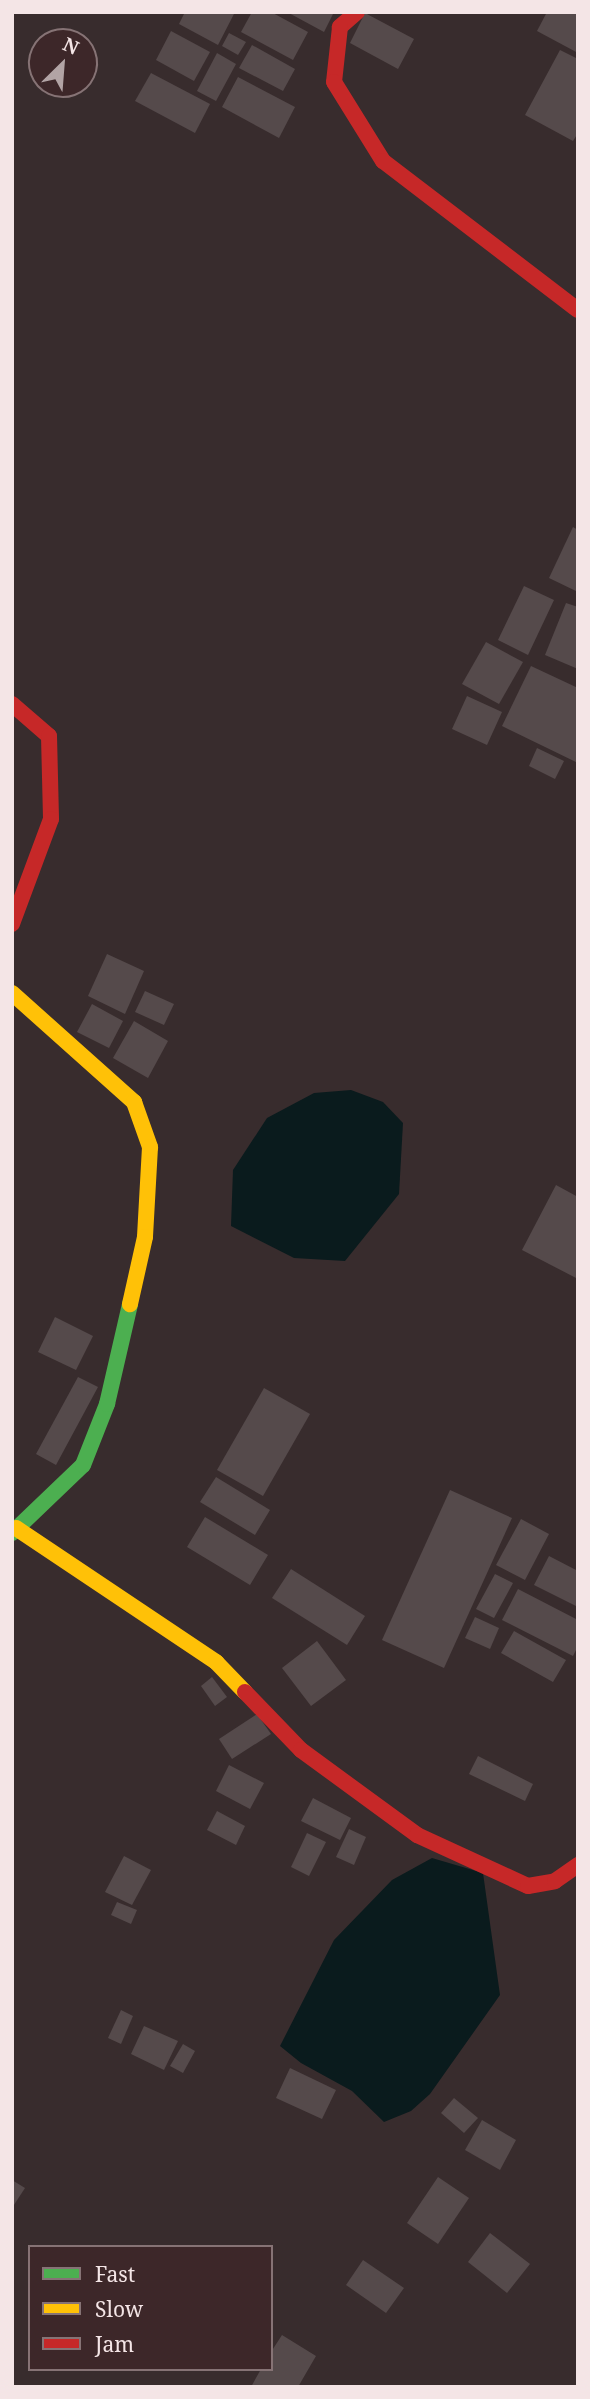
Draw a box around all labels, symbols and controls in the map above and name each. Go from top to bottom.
north arrow [28,28,98,98]
text: N [59,31,83,61]
legend [28,2245,273,2371]
text: Fast [95,2260,135,2288]
text: Slow [95,2295,143,2323]
text: Jam [95,2330,134,2358]

